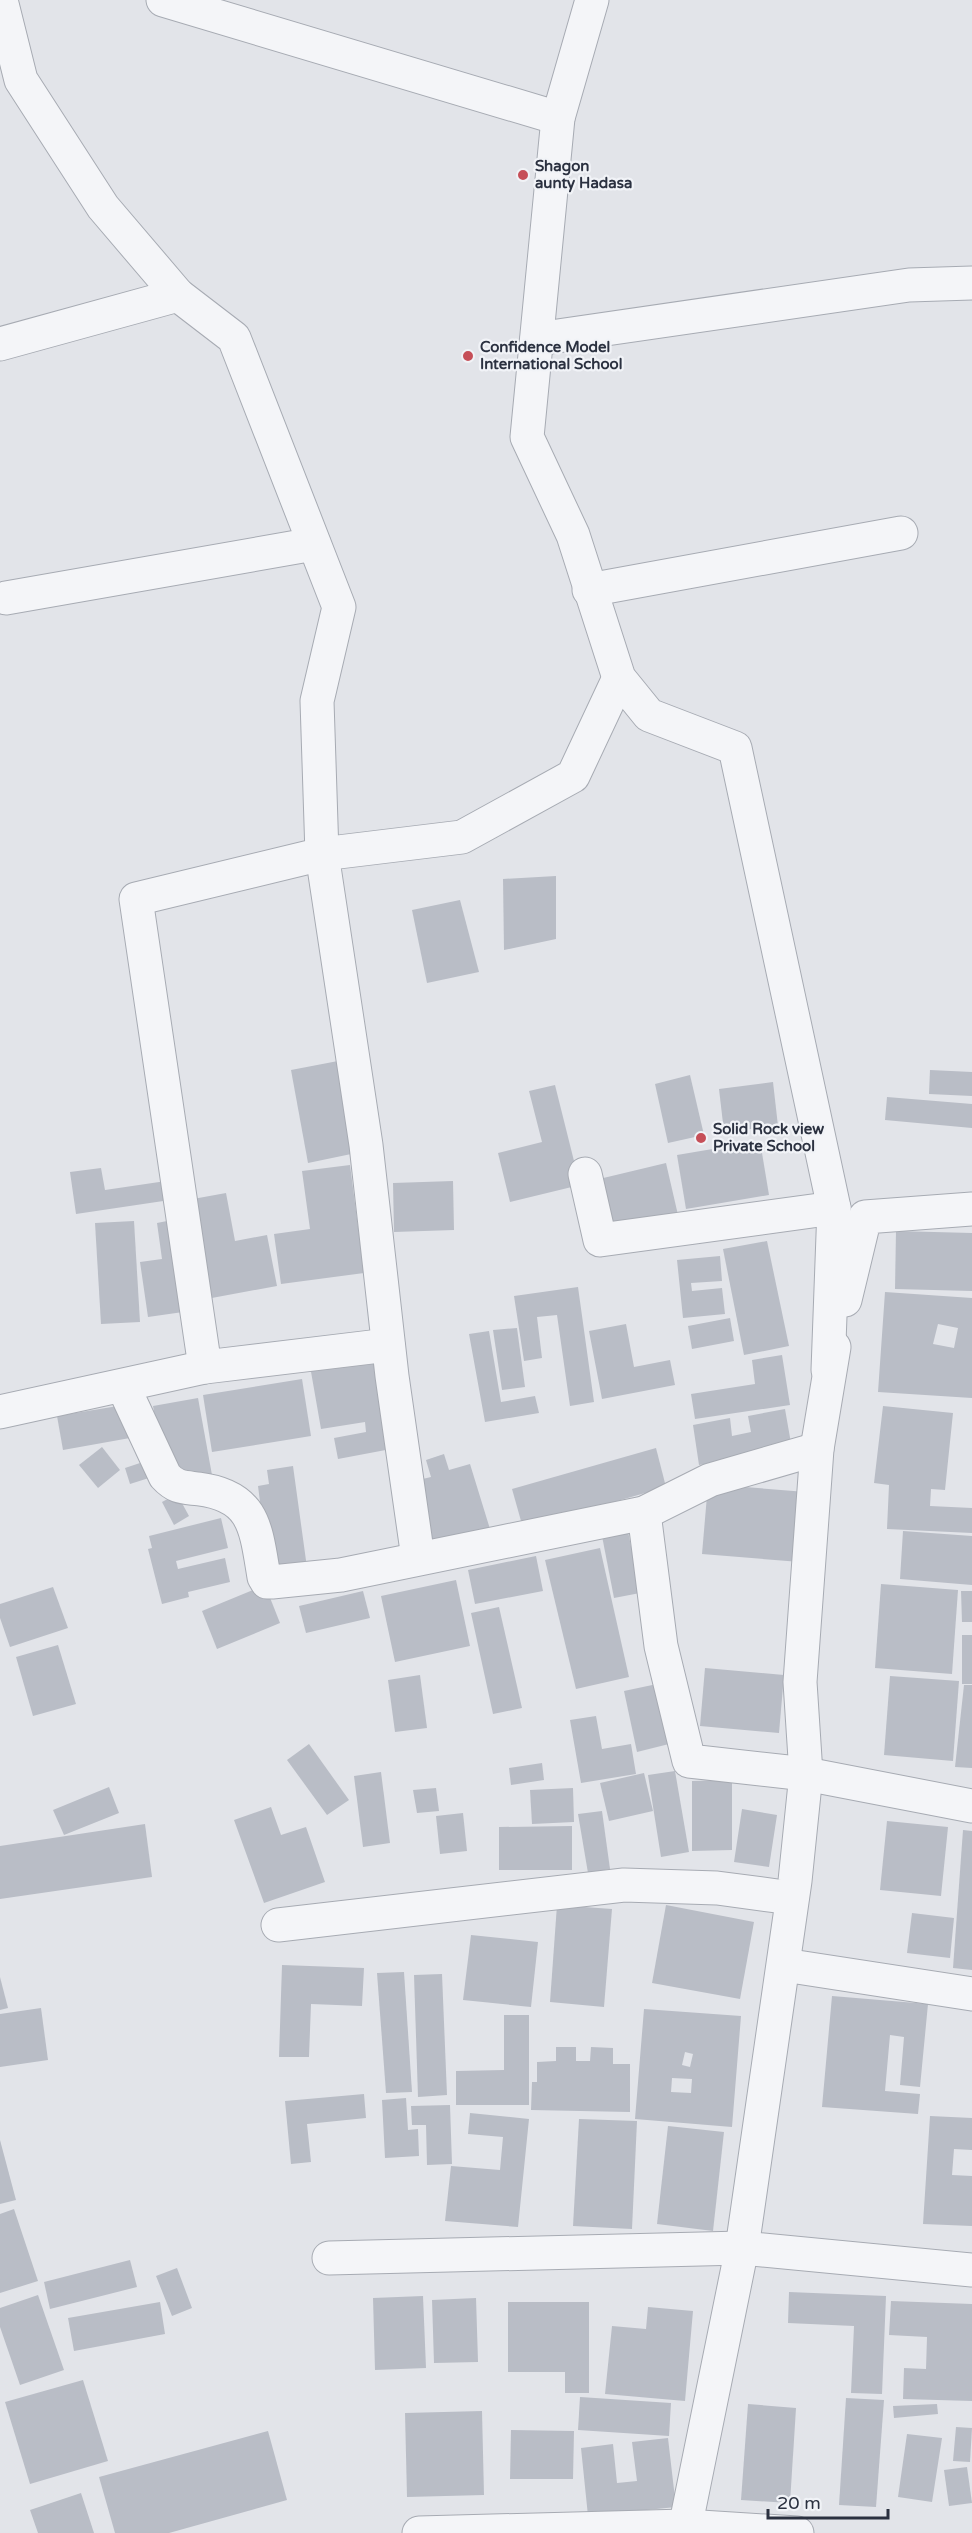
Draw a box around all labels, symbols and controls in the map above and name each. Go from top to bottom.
place label: Shagon aunty Hadasa [535,157,632,193]
marker: Shagon aunty Hadasa [516,168,530,182]
place label: Confidence Model International School [480,338,622,373]
marker: Confidence Model International School [461,349,475,363]
place label: Solid Rock view Private School [713,1120,824,1155]
marker: Solid Rock view Private School [694,1131,708,1145]
scale bar [768,2482,888,2520]
text: 20 m [777,2492,821,2514]

